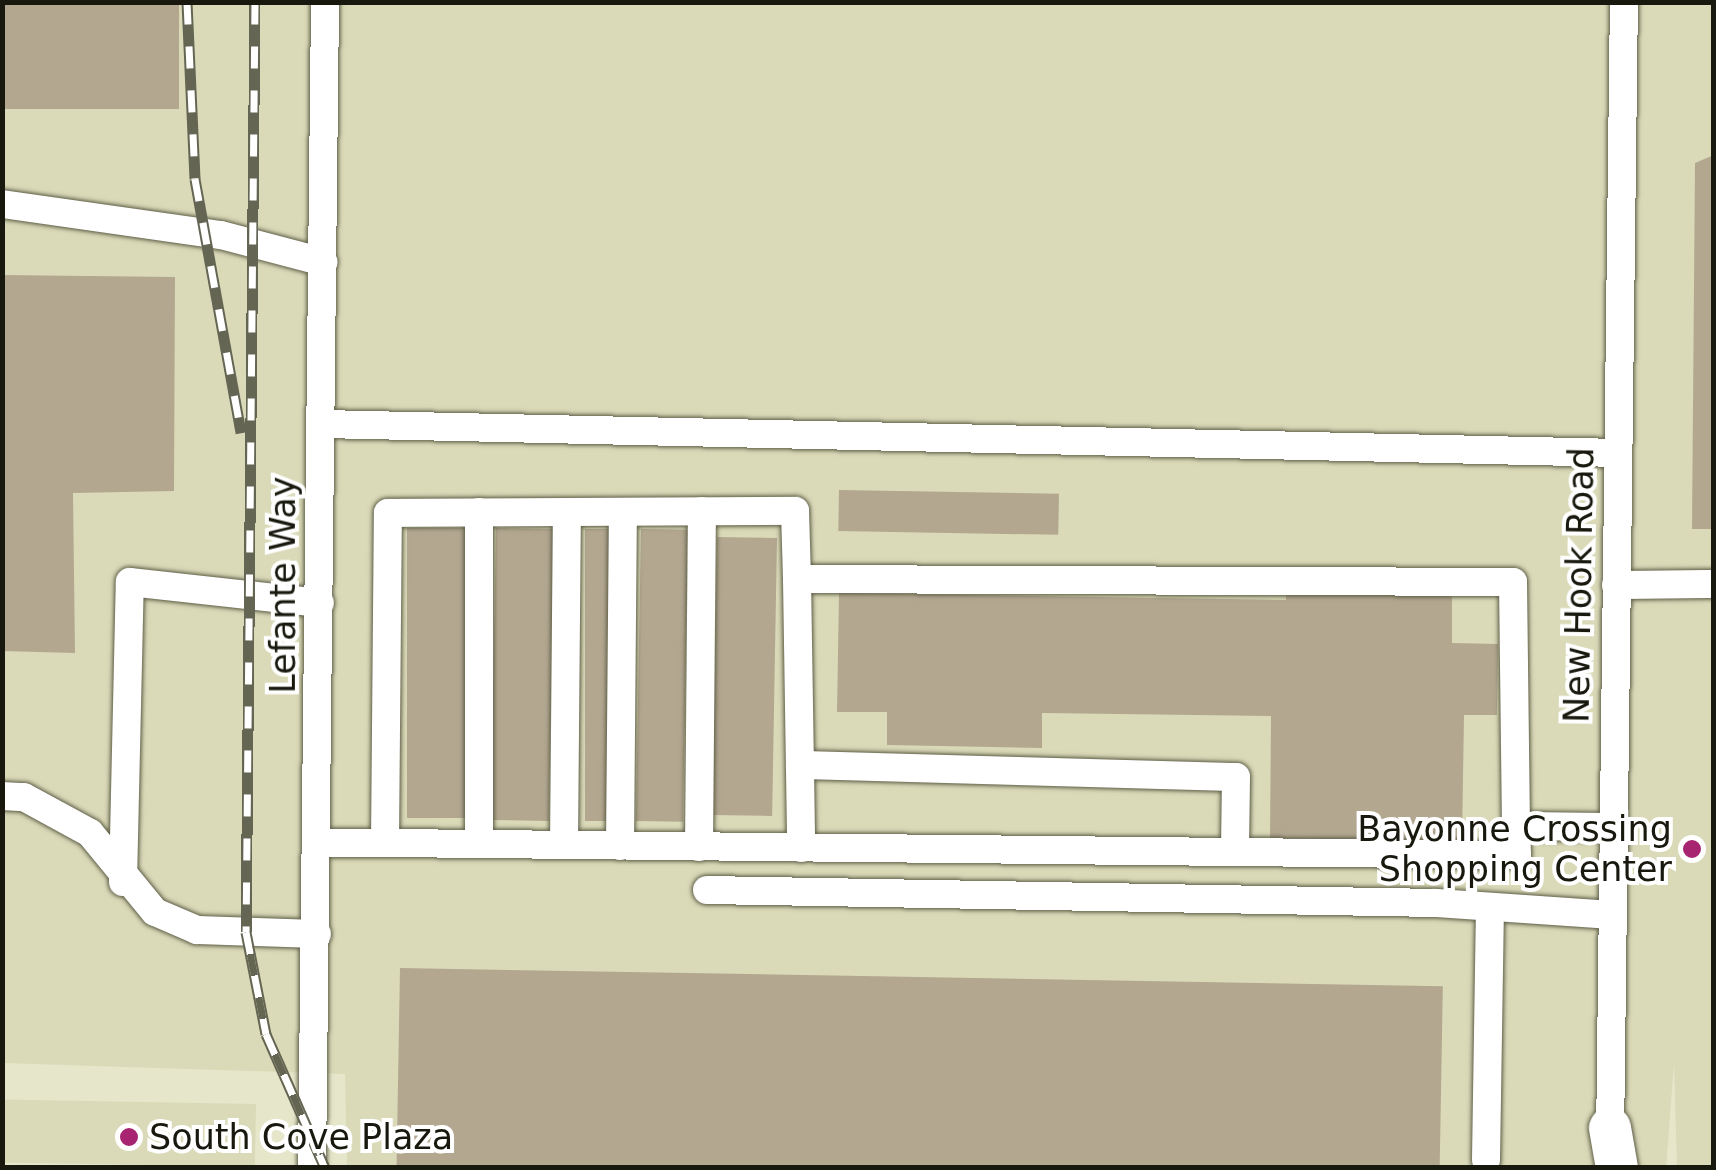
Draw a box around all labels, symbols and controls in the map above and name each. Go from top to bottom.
street label: New Hook Road [1556,447,1602,723]
street label: Lefante Way [262,476,304,694]
place label: Bayonne Crossing Shopping Center [1357,808,1672,890]
marker: Bayonne Crossing Shopping Center [1681,838,1703,860]
place label: South Cove Plaza [149,1116,453,1158]
marker: South Cove Plaza [118,1126,140,1148]

